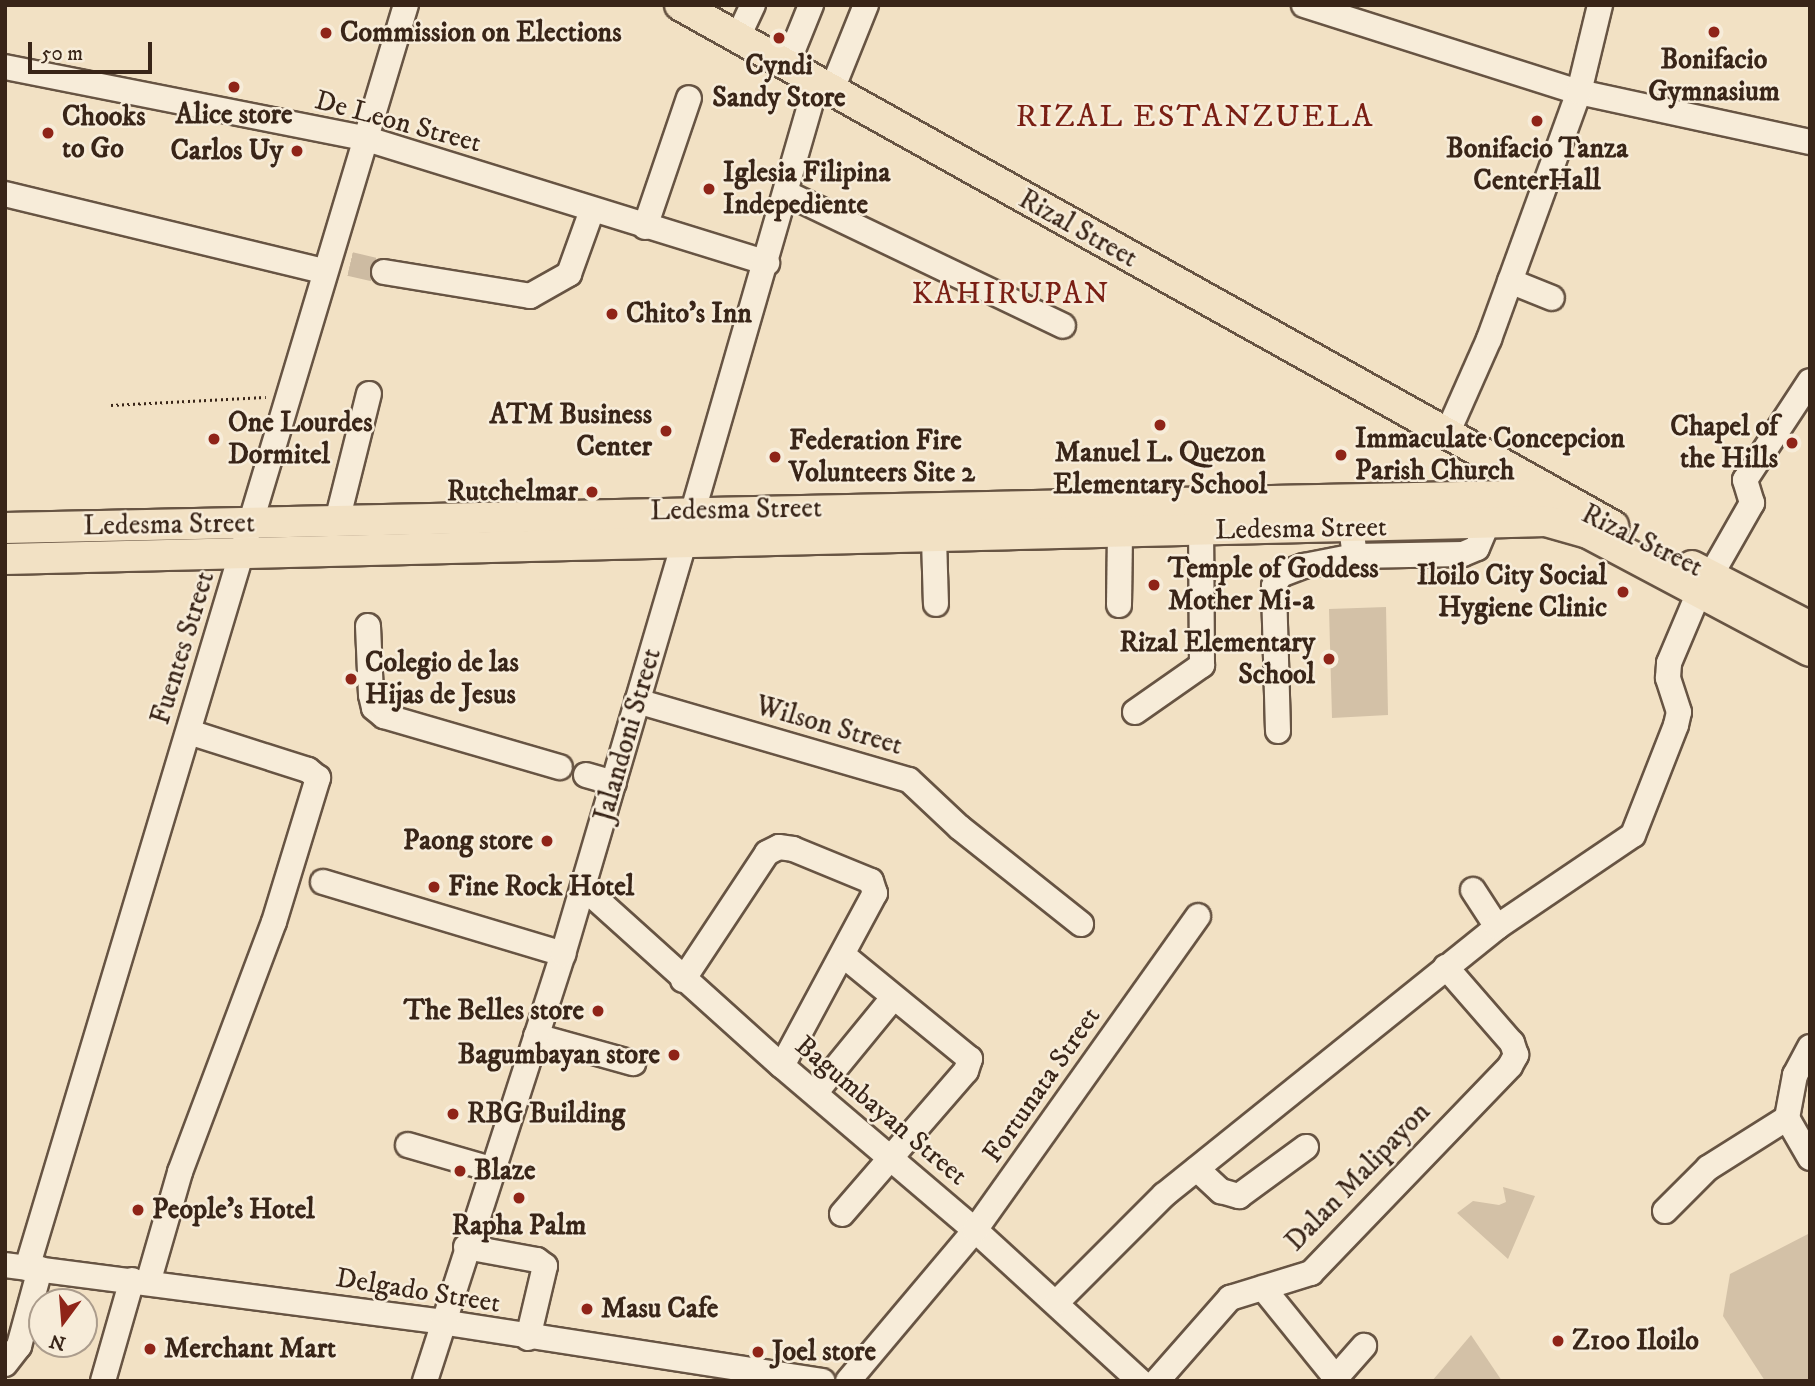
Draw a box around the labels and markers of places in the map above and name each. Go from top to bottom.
place label: Commission on Elections [340,16,622,50]
marker: Bonifacio Gymnasium [1706,24,1722,40]
marker: Commission on Elections [318,25,334,41]
marker: Cyndi Sandy Store [771,30,787,46]
place label: Bonifacio Gymnasium [1648,43,1780,109]
place label: Cyndi Sandy Store [712,49,846,115]
marker: Alice store [226,79,242,95]
place label: Alice store [176,98,292,132]
place label: Chooks to Go [62,100,146,166]
marker: Bonifacio Tanza CenterHall [1529,113,1545,129]
marker: Chooks to Go [40,125,56,141]
place label: Bonifacio Tanza CenterHall [1446,132,1628,198]
place label: Carlos Uy [170,134,283,168]
marker: Carlos Uy [289,143,305,159]
place label: Iglesia Filipina Indepediente [723,156,890,222]
marker: Iglesia Filipina Indepediente [701,181,717,197]
place label: Chito's Inn [626,297,752,331]
marker: Chito's Inn [604,306,620,322]
place label: ATM Business Center [489,398,652,464]
place label: One Lourdes Dormitel [228,406,373,472]
place label: Chapel of the Hills [1670,410,1778,476]
marker: Manuel L. Quezon Elementary School [1152,417,1168,433]
place label: Immaculate Concepcion Parish Church [1355,422,1625,488]
marker: ATM Business Center [658,423,674,439]
place label: Federation Fire Volunteers Site 2 [789,424,975,490]
marker: One Lourdes Dormitel [206,431,222,447]
marker: Chapel of the Hills [1784,435,1800,451]
place label: Manuel L. Quezon Elementary School [1053,436,1267,502]
marker: Immaculate Concepcion Parish Church [1333,447,1349,463]
marker: Federation Fire Volunteers Site 2 [767,449,783,465]
place label: Rutchelmar [447,475,578,509]
marker: Rutchelmar [584,484,600,500]
place label: Temple of Goddess Mother Mi-a [1168,552,1379,618]
place label: Iloilo City Social Hygiene Clinic [1417,559,1607,625]
marker: Temple of Goddess Mother Mi-a [1146,577,1162,593]
marker: Iloilo City Social Hygiene Clinic [1613,582,1633,602]
place label: Rizal Elementary School [1119,626,1315,692]
place label: Colegio de las Hijas de Jesus [365,646,519,712]
marker: Rizal Elementary School [1321,651,1337,667]
marker: Colegio de las Hijas de Jesus [343,671,359,687]
place label: Paong store [403,824,533,858]
marker: Paong store [539,833,555,849]
place label: Fine Rock Hotel [448,870,634,904]
marker: Fine Rock Hotel [426,879,442,895]
place label: The Belles store [404,994,584,1028]
marker: The Belles store [590,1003,606,1019]
place label: Bagumbayan store [458,1038,660,1072]
marker: Bagumbayan store [666,1047,682,1063]
place label: RBG Building [467,1097,625,1131]
marker: RBG Building [445,1106,461,1122]
place label: Blaze [474,1154,536,1188]
marker: Blaze [452,1163,468,1179]
marker: Rapha Palm [511,1190,527,1206]
place label: People's Hotel [152,1193,315,1227]
marker: People's Hotel [130,1202,146,1218]
place label: Rapha Palm [452,1209,586,1243]
place label: Masu Cafe [601,1292,718,1326]
marker: Masu Cafe [579,1301,595,1317]
place label: Z100 Iloilo [1572,1324,1699,1358]
place label: Merchant Mart [164,1332,336,1366]
marker: Z100 Iloilo [1550,1333,1566,1349]
place label: Joel store [772,1335,876,1369]
marker: Merchant Mart [142,1341,158,1357]
marker: Joel store [750,1344,766,1360]

